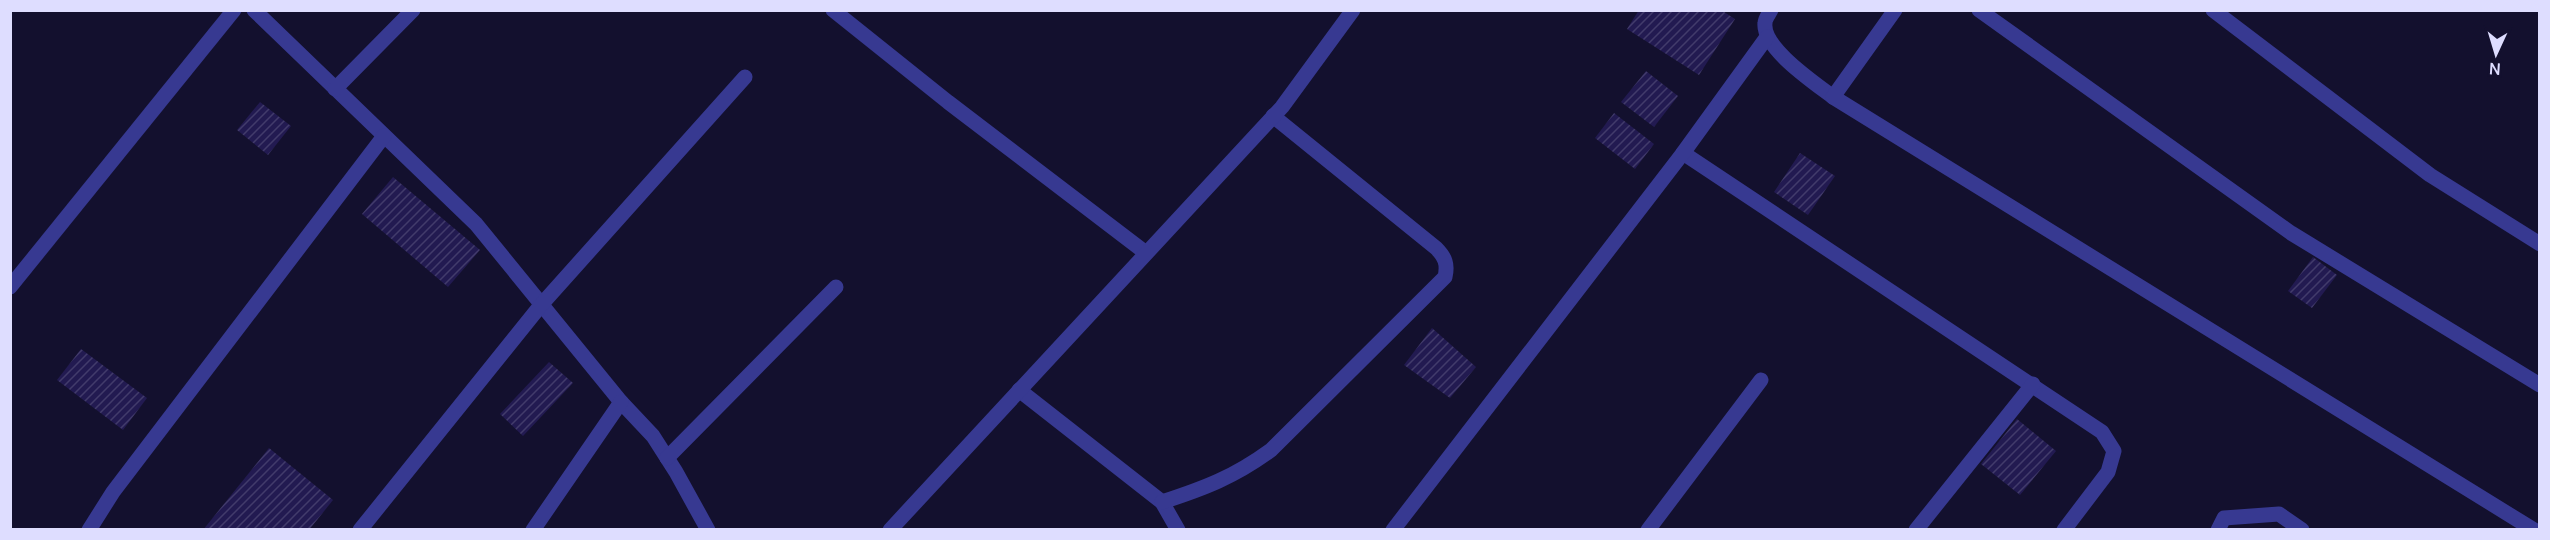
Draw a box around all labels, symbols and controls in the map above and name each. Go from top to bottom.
north arrow [2466,24,2526,84]
text: N [2488,58,2501,80]

